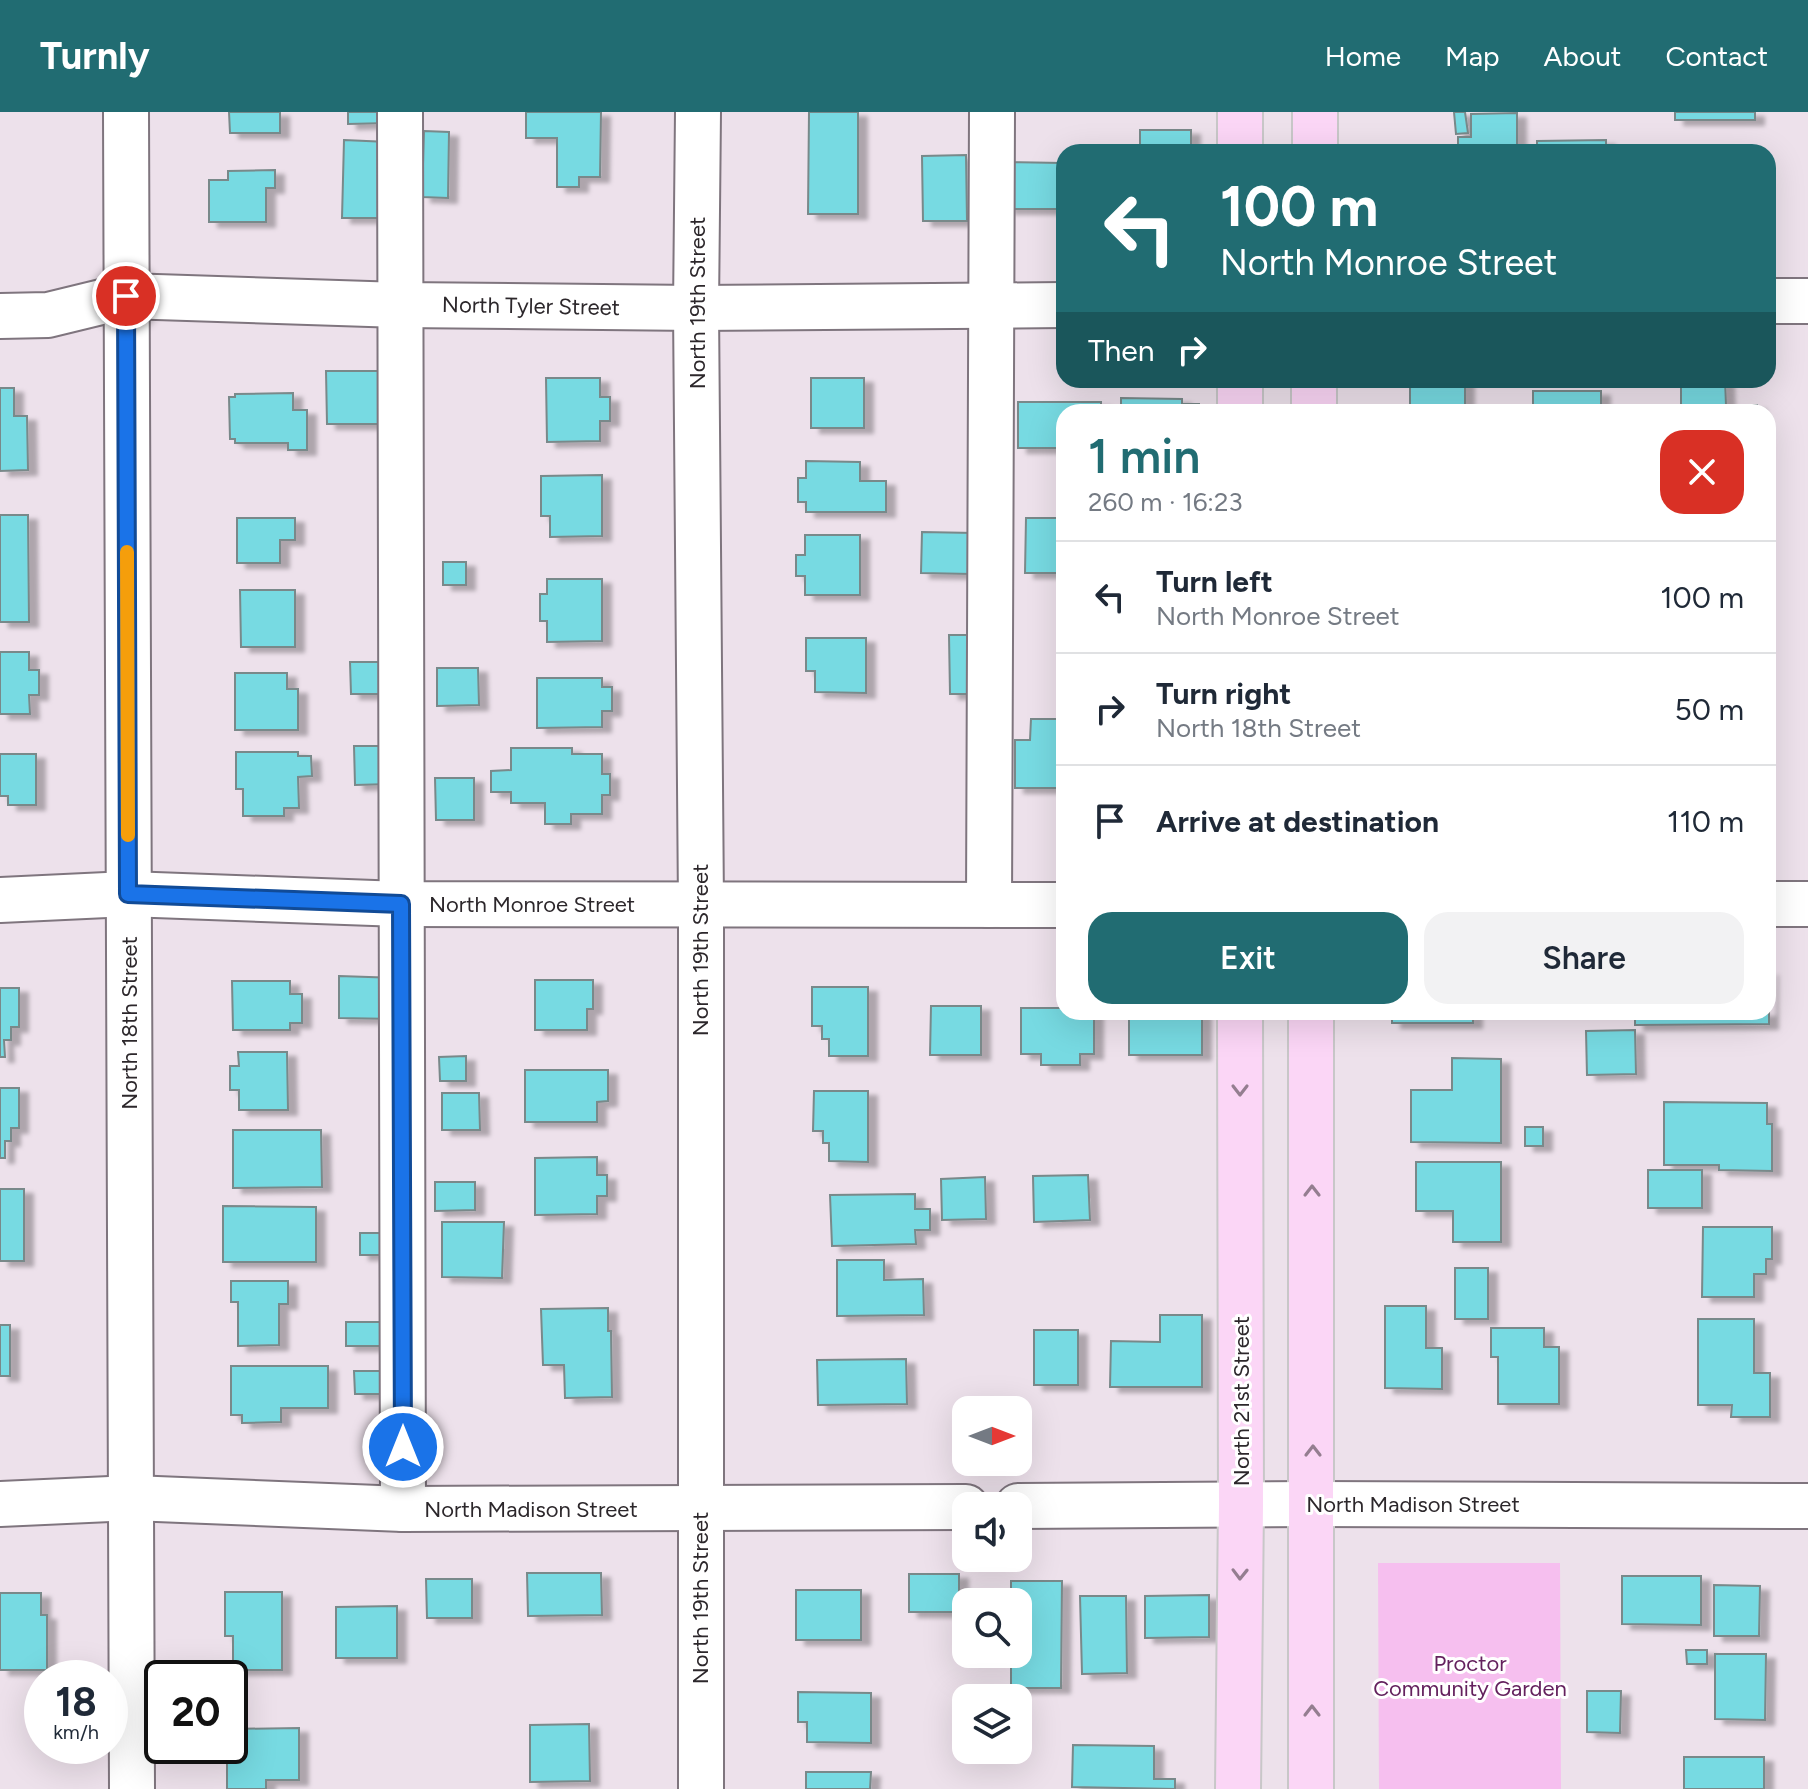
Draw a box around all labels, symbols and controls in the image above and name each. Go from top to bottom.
text: Turnly [40,33,150,79]
text: Home [1325,39,1401,73]
text: Map [1445,39,1500,73]
text: About [1544,39,1621,73]
text: Contact [1665,39,1768,73]
text: 100 m [1220,173,1378,240]
icon: left [1088,176,1192,280]
street label: North 19th Street [684,217,711,389]
text: North Monroe Street [1220,241,1557,284]
pin [92,262,160,330]
icon: arrive [104,274,148,318]
street label: North Tyler Street [442,291,620,321]
icon: right [1170,328,1214,372]
text: Then [1088,332,1154,369]
text: 1 min [1088,427,1200,485]
button: close [1660,430,1744,514]
text: 260 m · 16:23 [1088,486,1243,518]
text: Turn left [1156,563,1273,600]
icon: left [1088,575,1132,619]
text: 100 m [1660,579,1744,616]
text: North Monroe Street [1156,600,1400,632]
text: Turn right [1156,675,1291,712]
icon: right [1088,687,1132,731]
text: 50 m [1675,691,1744,728]
text: North 18th Street [1156,712,1361,744]
icon: arrive [1088,799,1132,843]
text: Arrive at destination [1156,803,1439,840]
text: 110 m [1667,803,1744,840]
street label: North 19th Street [687,864,714,1036]
street label: North Monroe Street [429,891,635,918]
button: Exit [1088,912,1408,1004]
button: Share [1424,912,1744,1004]
street label: North 18th Street [116,936,143,1110]
one-way arrow [1231,1084,1249,1097]
one-way arrow [1303,1184,1321,1197]
street label: North 21st Street [1228,1316,1255,1486]
north arrow [952,1396,1032,1476]
map controls [952,1396,1032,1764]
position arrow [361,1405,445,1489]
one-way arrow [1304,1444,1322,1457]
street label: North Madison Street [1306,1491,1520,1518]
button: sound [952,1492,1032,1572]
street label: North Madison Street [424,1496,638,1523]
street label: North 19th Street [687,1512,714,1684]
one-way arrow [1231,1568,1249,1581]
button: search [952,1588,1032,1668]
park label: Proctor Community Garden [1373,1650,1567,1702]
speed limit sign: 20 [144,1660,248,1764]
text: 18 [55,1678,97,1726]
button: layers [952,1684,1032,1764]
one-way arrow [1303,1704,1321,1717]
text: km/h [53,1720,99,1744]

